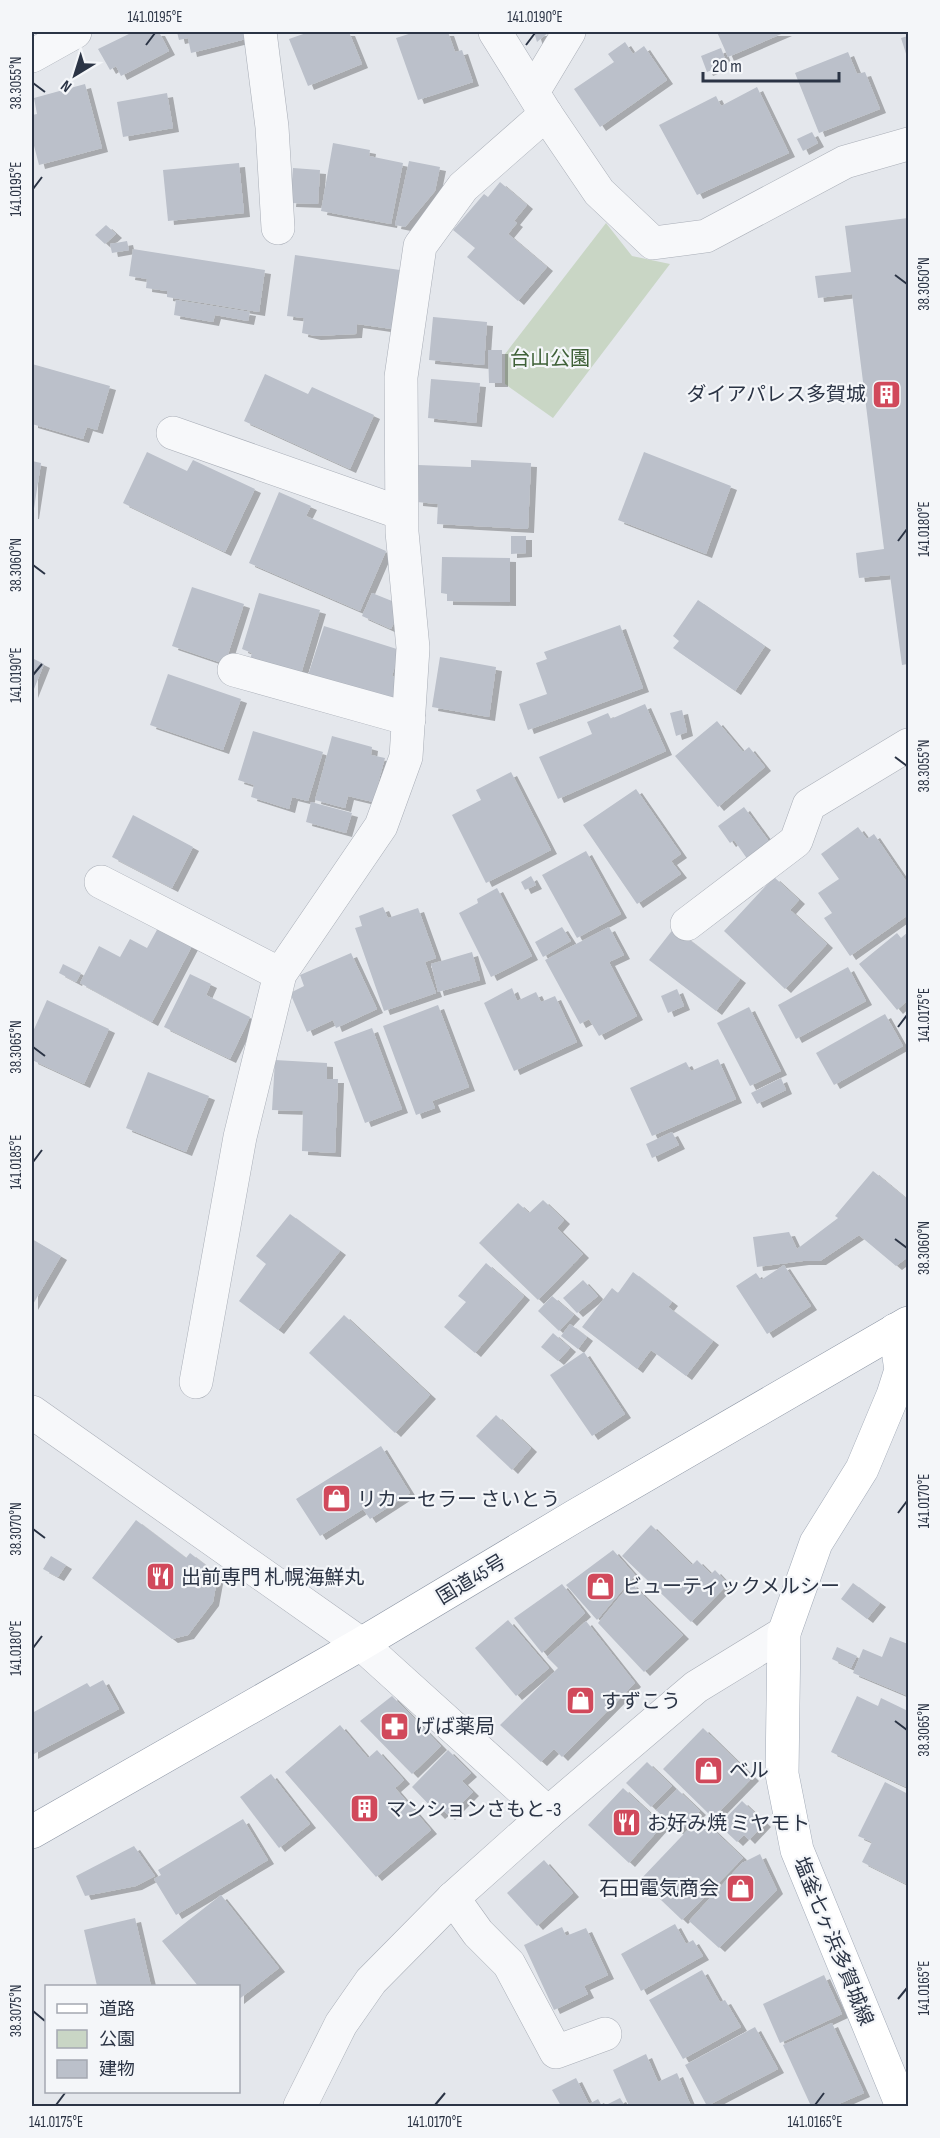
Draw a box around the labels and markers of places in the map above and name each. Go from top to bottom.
building icon: ダイアパレス多賀城 [871,378,903,410]
place label: ダイアパレス多賀城 [686,383,866,407]
shop icon: リカーセラー さいとう [320,1483,352,1515]
place label: リカーセラー さいとう [357,1488,560,1512]
restaurant icon: 出前専門 札幌海鮮丸 [144,1561,176,1593]
place label: 出前専門 札幌海鮮丸 [181,1566,364,1590]
shop icon: ビューティックメルシー [585,1570,617,1602]
place label: ビューティックメルシー [622,1575,840,1599]
shop icon: すずこう [564,1685,596,1717]
place label: すずこう [601,1690,681,1714]
pharmacy icon: げば薬局 [378,1710,410,1742]
place label: げば薬局 [415,1715,495,1739]
shop icon: ベル [692,1754,724,1786]
place label: ベル [729,1759,769,1783]
building icon: マンションさもと-3 [349,1793,381,1825]
place label: マンションさもと-3 [386,1798,561,1822]
restaurant icon: お好み焼 ミヤモト [610,1807,642,1839]
place label: お好み焼 ミヤモト [647,1812,810,1836]
shop icon: 石田電気商会 [724,1872,756,1904]
place label: 石田電気商会 [599,1877,719,1901]

